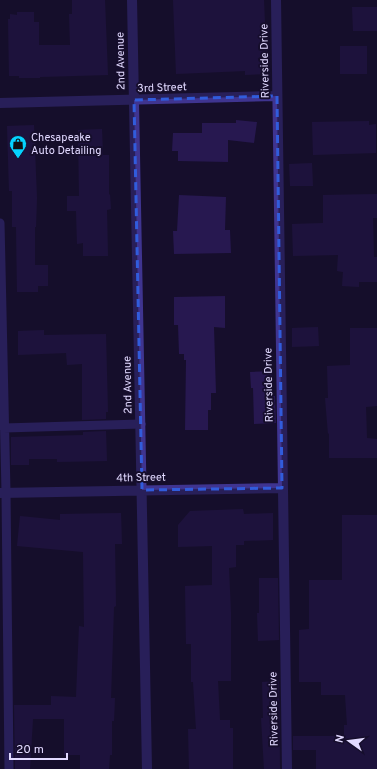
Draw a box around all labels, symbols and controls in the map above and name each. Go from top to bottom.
street label: Riverside Drive [257,24,273,98]
street label: 2nd Avenue [113,32,129,90]
street label: 3rd Street [137,80,187,96]
place label: Chesapeake Auto Detailing [31,131,101,158]
shop icon: Chesapeake Auto Detailing [8,134,28,159]
street label: Riverside Drive [261,348,277,422]
street label: 2nd Avenue [120,356,136,414]
street label: 4th Street [116,471,166,485]
street label: Riverside Drive [266,672,282,746]
north arrow [329,721,369,761]
text: N [333,733,348,744]
scale bar [10,735,67,761]
text: 20 m [16,742,44,758]

